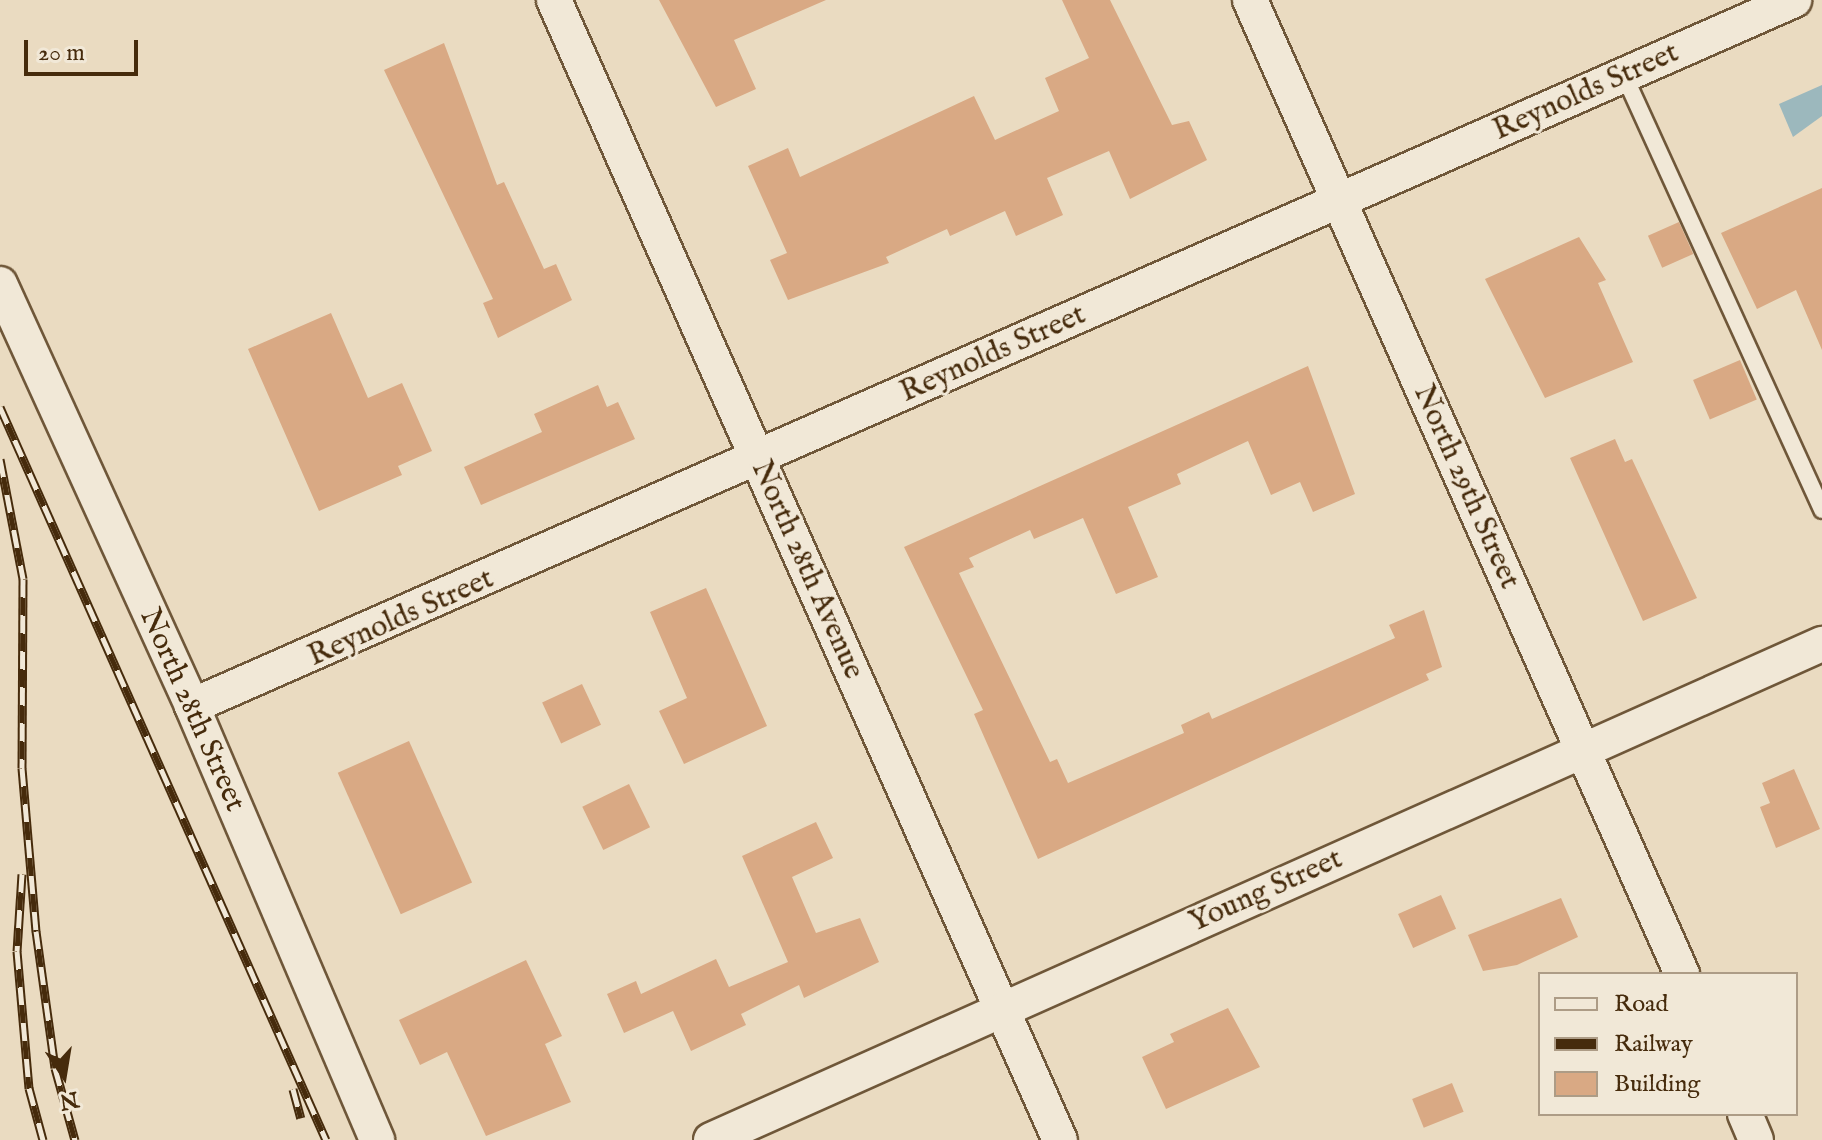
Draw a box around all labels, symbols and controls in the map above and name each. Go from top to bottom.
scale bar [28,24,142,74]
street label: Reynolds Street [1488,35,1684,149]
text: 20 m [38,38,85,69]
street label: Reynolds Street [895,297,1091,411]
street label: North 29th Street [1405,379,1527,595]
street label: North 28th Avenue [743,455,871,685]
street label: Reynolds Street [303,561,499,675]
street label: North 28th Street [131,603,253,817]
street label: Young Street [1184,841,1348,941]
legend [1538,972,1798,1116]
text: Road [1614,989,1668,1020]
text: Railway [1614,1029,1693,1060]
north arrow [24,1036,104,1116]
text: Building [1614,1069,1700,1100]
text: N [57,1084,81,1115]

